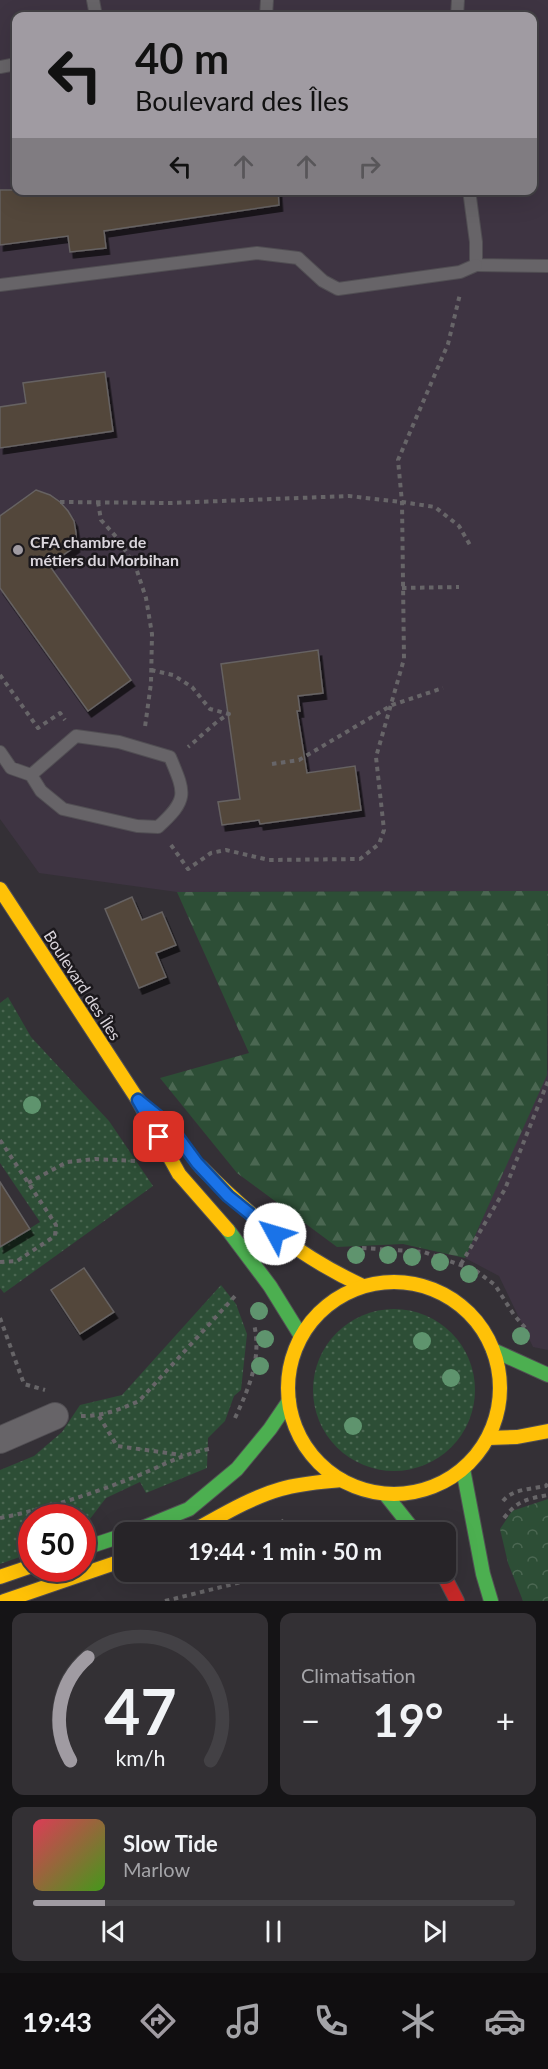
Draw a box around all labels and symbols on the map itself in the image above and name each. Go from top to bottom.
place label: CFA chambre de métiers du Morbihan [30,532,179,569]
marker: CFA chambre de métiers du Morbihan [11,543,25,557]
street label: Boulevard des Îles [40,927,126,1043]
pin [133,1111,184,1162]
position arrow [243,1202,307,1266]
speed limit sign: 50 [18,1504,96,1582]

